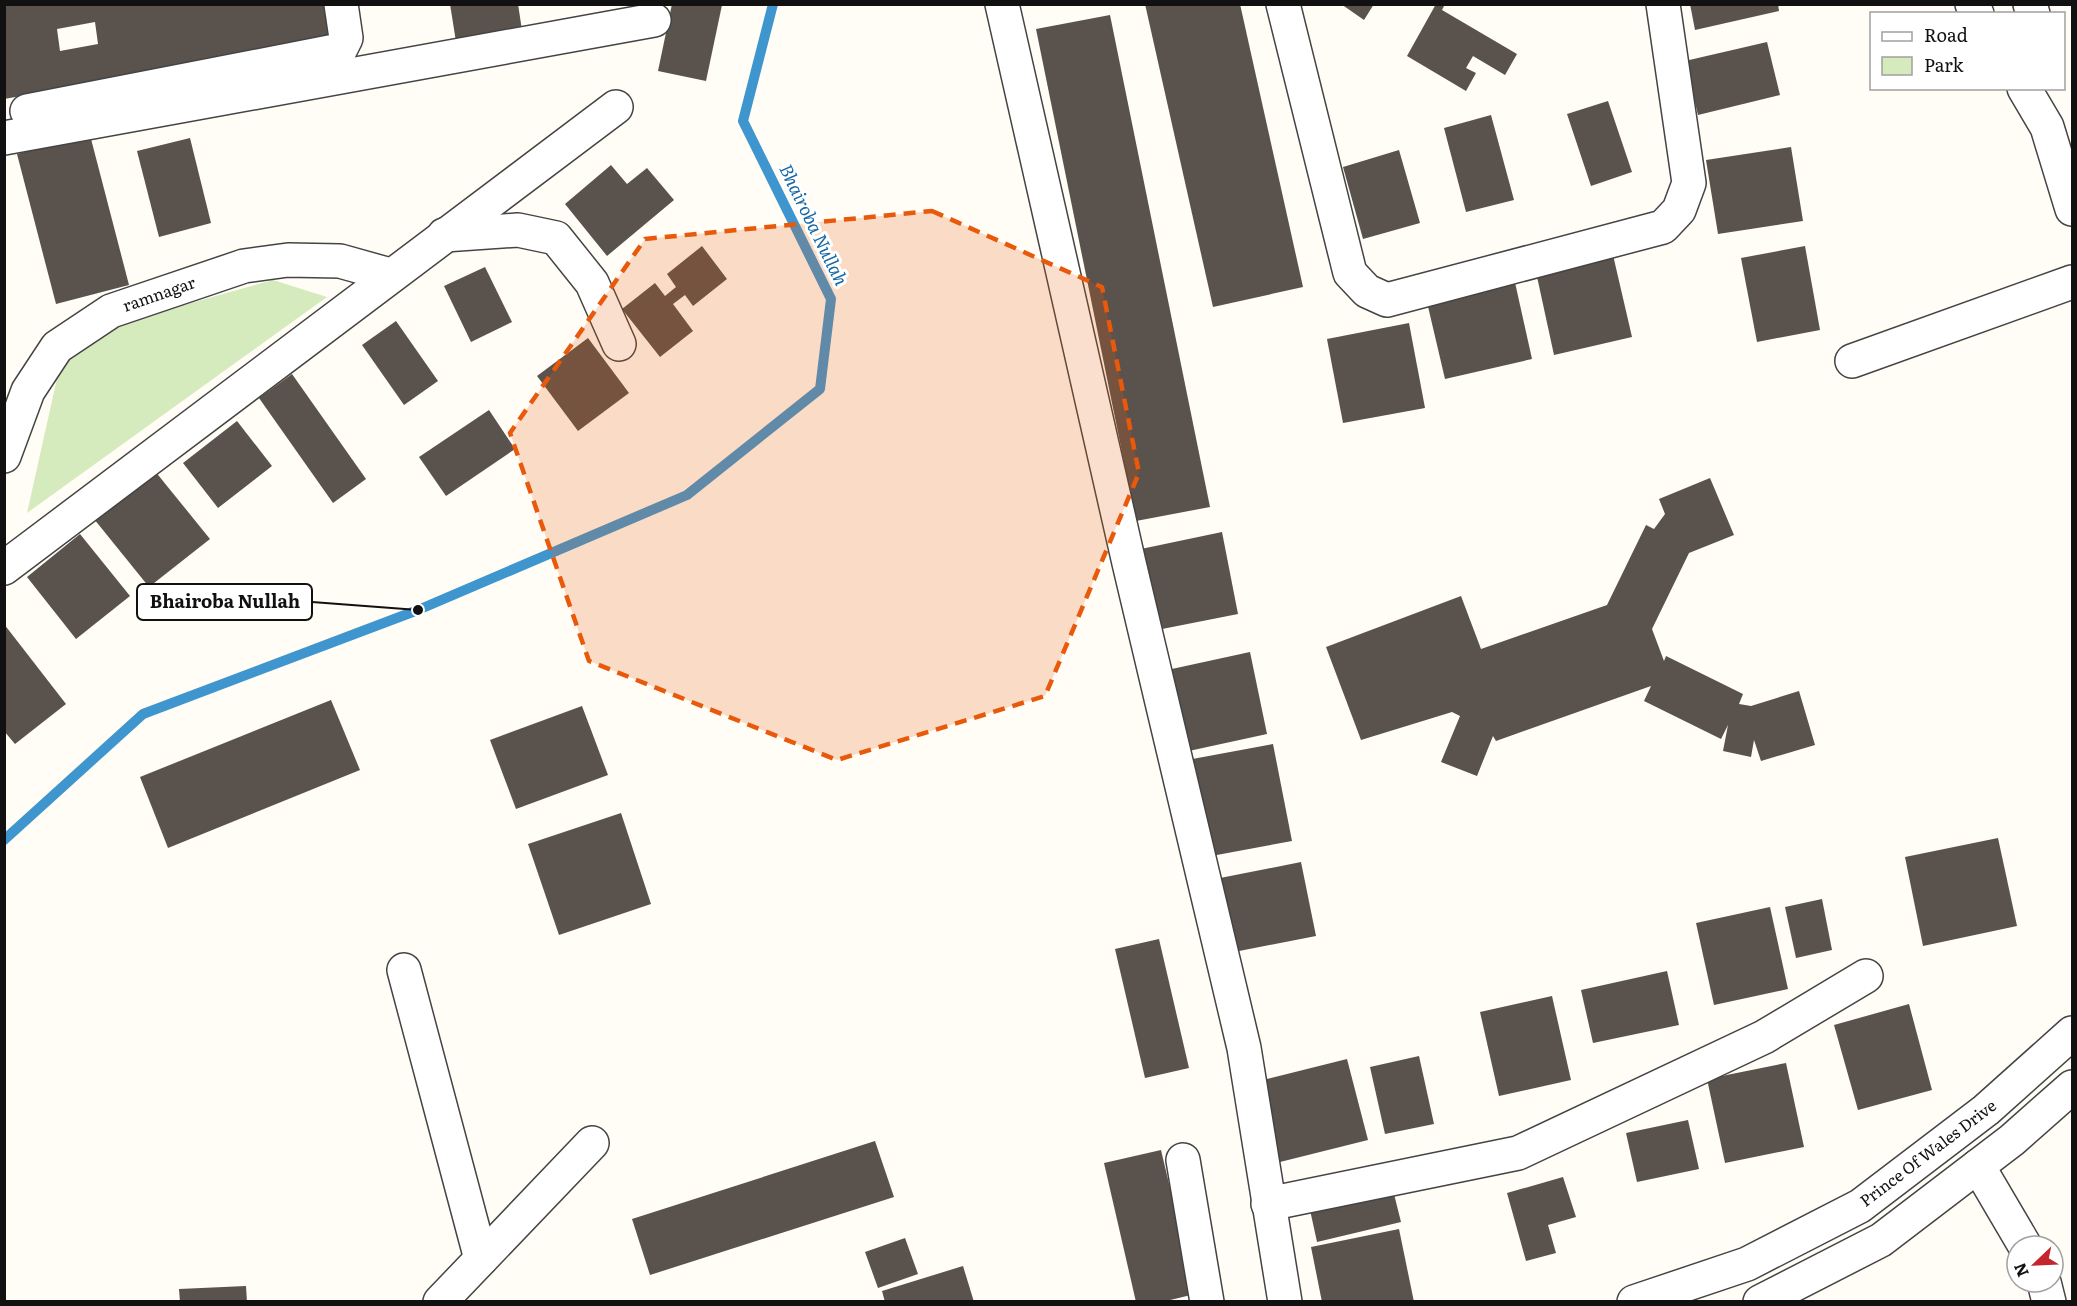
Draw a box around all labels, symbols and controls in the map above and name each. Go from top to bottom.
legend [1870,12,2065,90]
text: Road [1924,21,1968,48]
text: Park [1924,51,1965,78]
water label: Bhairoba Nullah [773,159,856,290]
street label: ramnagar [119,269,199,317]
callout: Bhairoba Nullah [137,584,312,620]
text: Bhairoba Nullah [150,587,300,614]
street label: Prince Of Wales Drive [1854,1093,2001,1212]
north arrow [2005,1234,2065,1294]
text: N [2007,1259,2034,1281]

